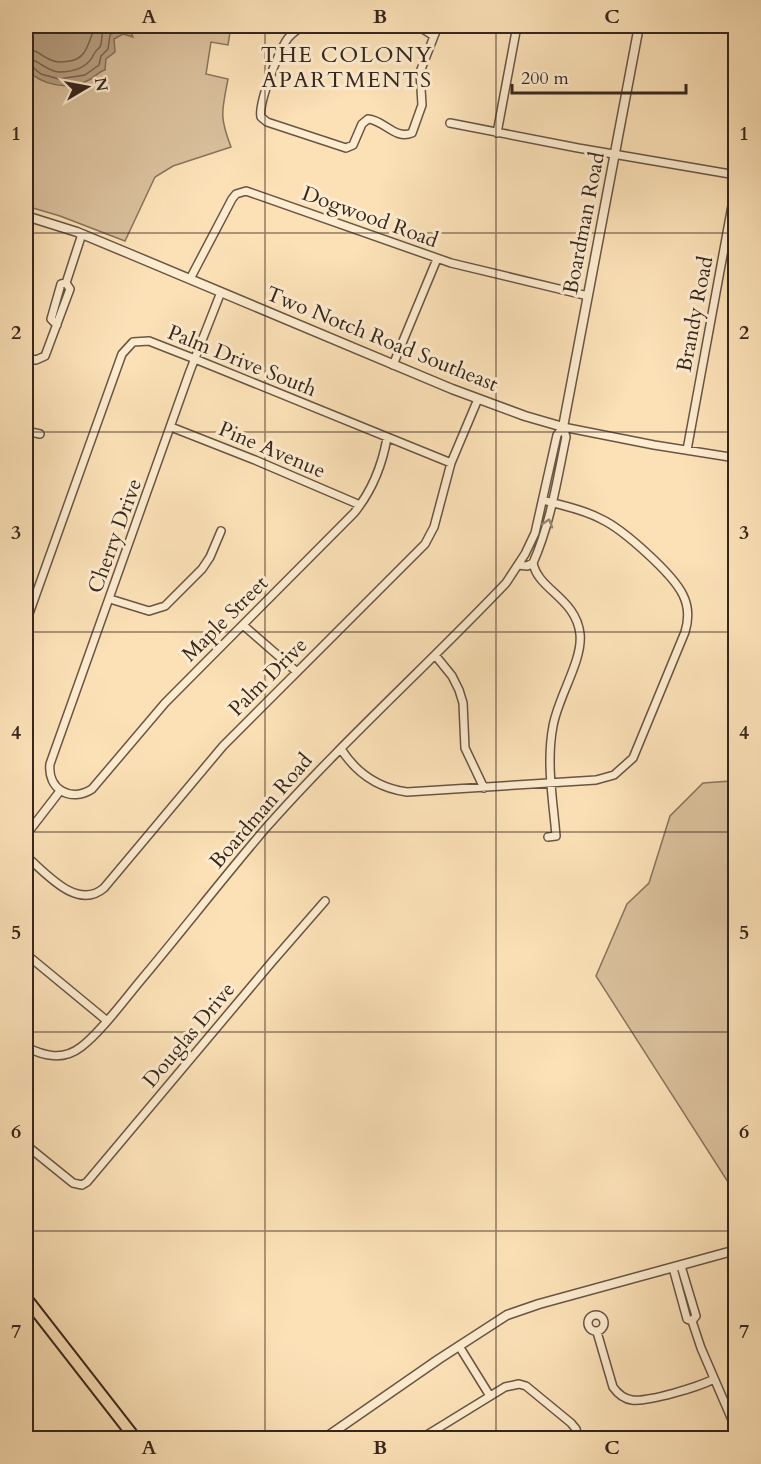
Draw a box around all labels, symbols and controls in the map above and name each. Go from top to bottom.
text: A [141,3,157,30]
text: B [373,3,387,30]
text: C [604,3,620,30]
district label: THE COLONY APARTMENTS [261,40,433,95]
north arrow [57,57,117,117]
scale bar [512,57,686,95]
text: 200 m [521,66,569,91]
text: N [89,76,113,93]
text: 1 [11,120,21,147]
text: 1 [739,120,749,147]
street label: Boardman Road [556,150,612,296]
street label: Dogwood Road [298,179,442,255]
street label: Brandy Road [670,254,720,374]
street label: Two Notch Road Southeast [262,279,502,399]
street label: Palm Drive South [163,318,321,404]
text: 2 [11,319,21,346]
text: 2 [739,319,749,346]
street label: Pine Avenue [214,414,330,486]
street label: Cherry Drive [81,475,149,597]
one-way arrow [541,518,553,529]
text: 3 [11,519,21,546]
text: 3 [739,519,749,546]
street label: Maple Street [175,569,275,669]
street label: Palm Drive [222,631,314,723]
text: 4 [11,719,21,746]
text: 4 [739,719,749,746]
street label: Boardman Road [203,747,319,875]
text: 5 [11,919,21,946]
text: 5 [739,919,749,946]
street label: Douglas Drive [136,976,242,1094]
text: 6 [11,1118,21,1145]
text: 6 [739,1118,749,1145]
text: 7 [11,1318,21,1345]
text: 7 [739,1318,749,1345]
text: A [141,1434,157,1461]
text: B [373,1434,387,1461]
text: C [604,1434,620,1461]

